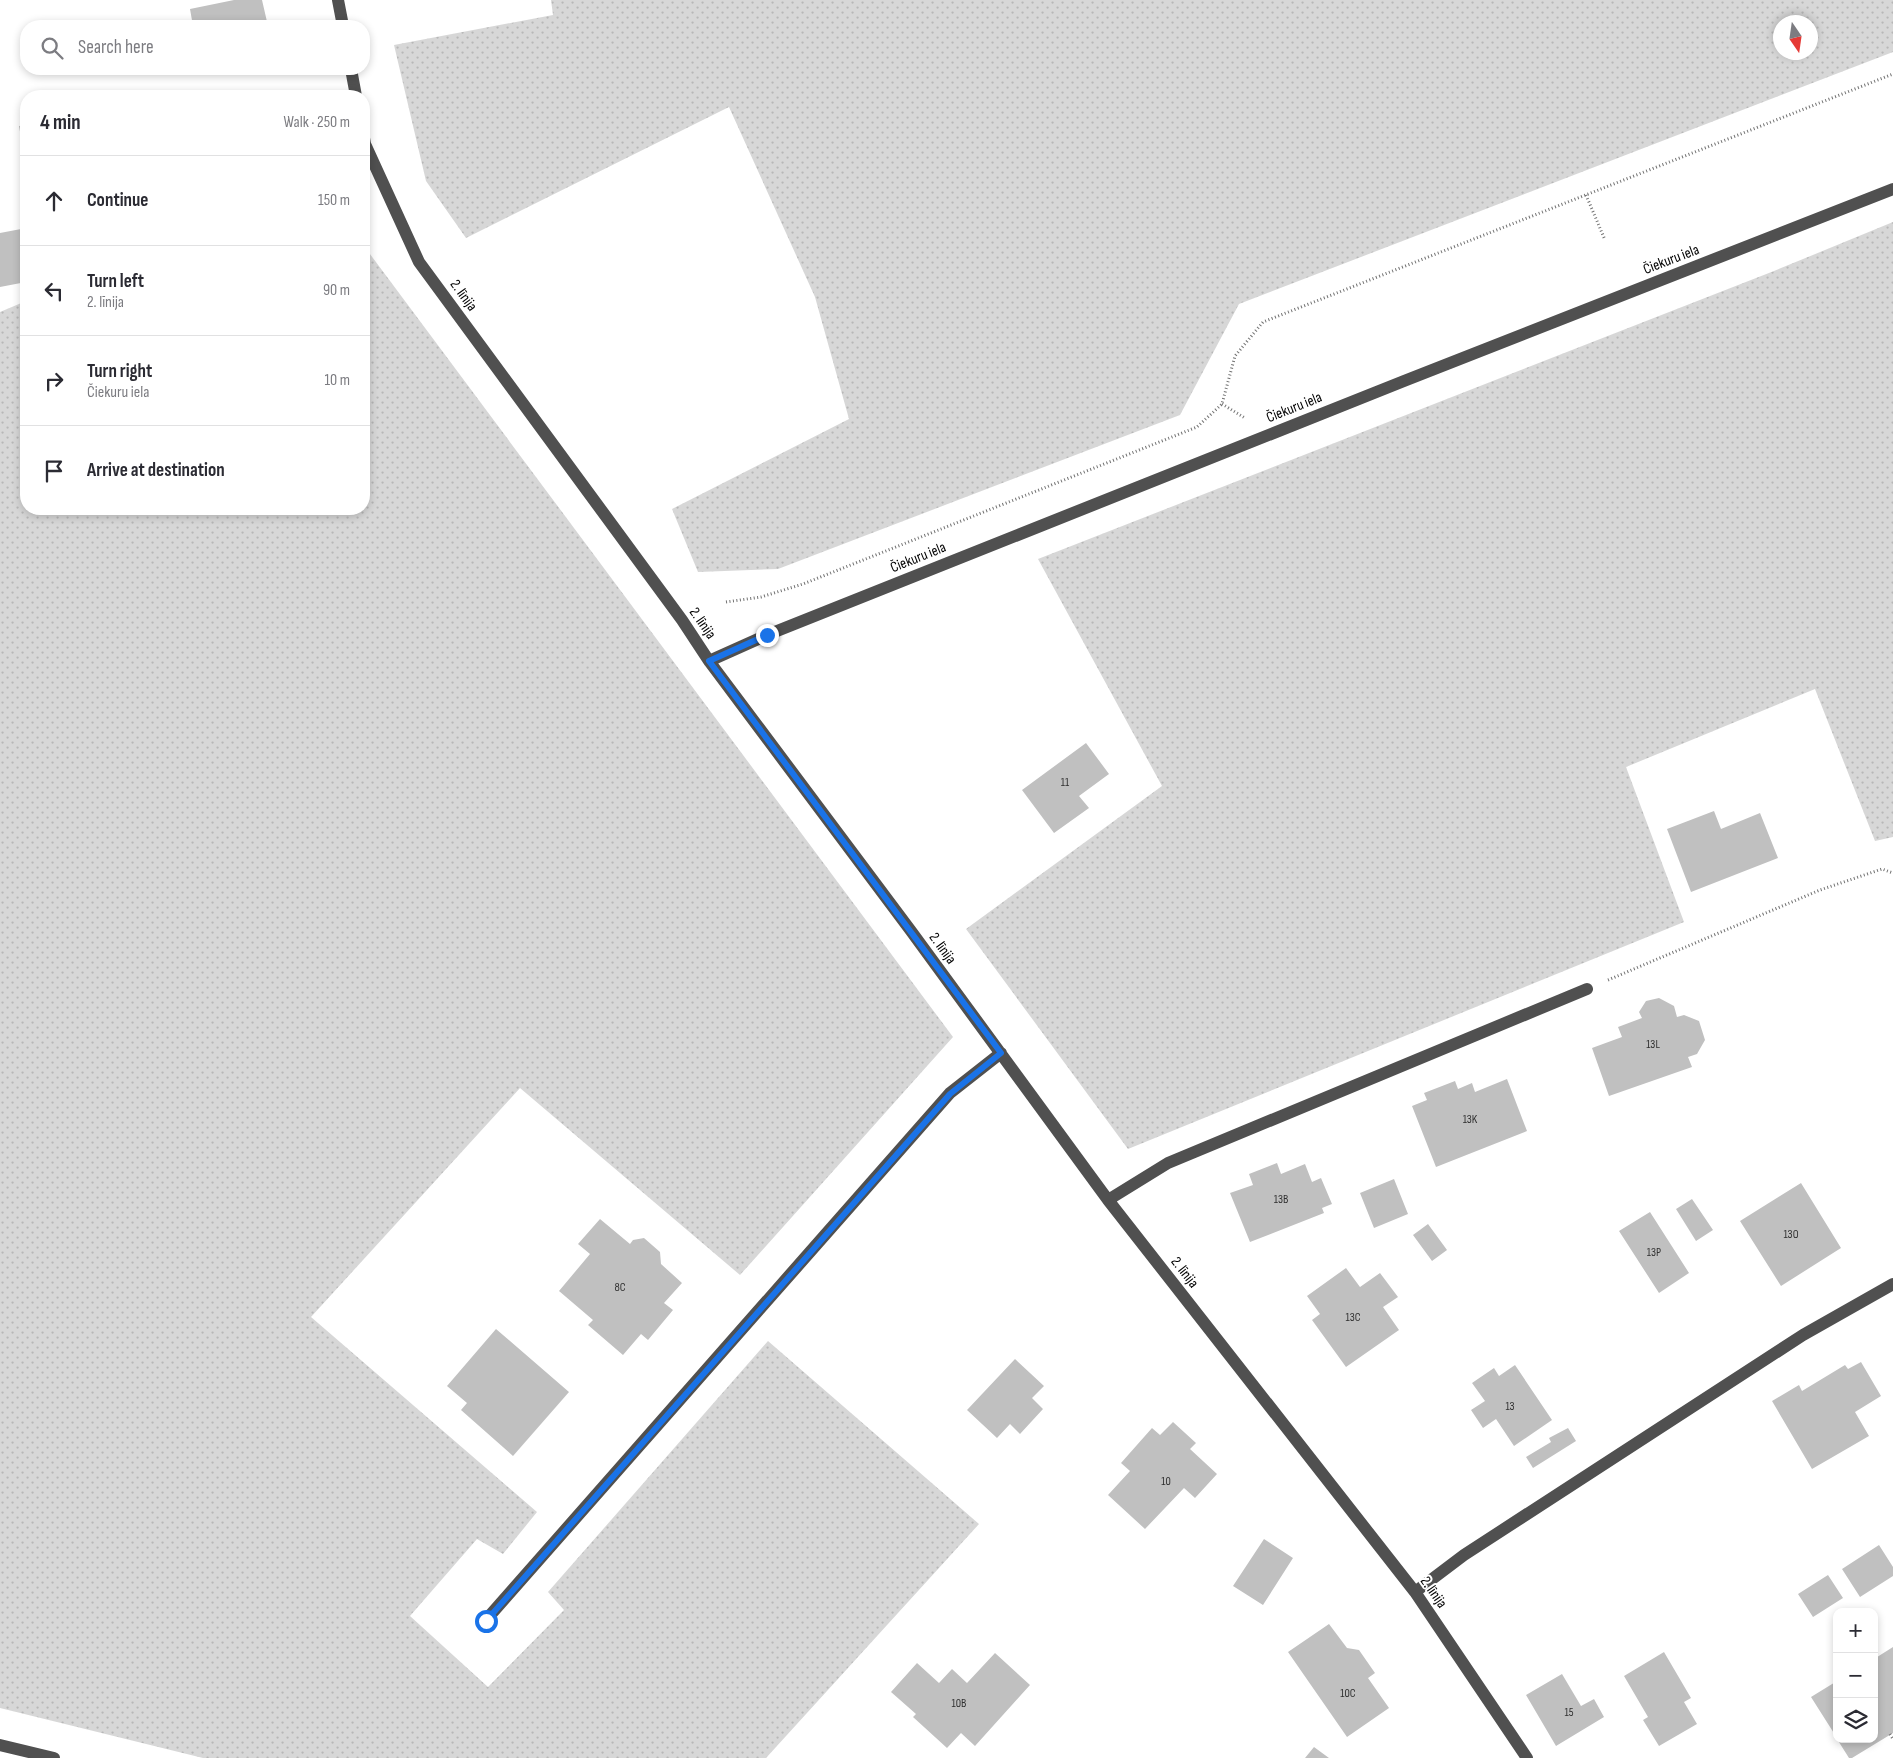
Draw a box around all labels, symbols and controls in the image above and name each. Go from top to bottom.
north arrow [1773,15,1818,60]
search box [20,20,370,75]
icon: search [38,34,66,62]
text: Search here [78,36,154,59]
text: 4 min [40,110,81,135]
text: Walk · 250 m [284,113,350,132]
icon: ahead [40,187,68,215]
text: Continue [87,189,148,212]
text: 150 m [318,191,350,210]
street label: Čiekuru iela [1640,240,1702,279]
text: Turn left [87,270,144,293]
street label: 2. līnija [446,276,482,315]
icon: left [40,277,68,305]
text: 90 m [323,281,350,300]
text: 2. līnija [87,293,124,312]
text: Turn right [87,360,152,383]
icon: right [40,367,68,395]
text: 10 m [324,371,350,390]
text: Čiekuru iela [87,383,149,402]
street label: Čiekuru iela [1264,388,1325,427]
icon: arrive [40,457,68,485]
text: Arrive at destination [87,459,225,482]
street label: Čiekuru iela [888,538,949,577]
street label: 2. līnija [685,604,720,643]
route end [756,624,779,647]
house number: 11 [1061,775,1070,790]
street label: 2. līnija [925,929,961,968]
house number: 13L [1646,1037,1660,1052]
house number: 13K [1463,1112,1478,1127]
house number: 13B [1274,1192,1288,1207]
house number: 13O [1783,1227,1799,1242]
house number: 13P [1647,1245,1661,1260]
street label: 2. līnija [1166,1253,1203,1292]
house number: 8C [614,1280,626,1295]
house number: 13C [1345,1310,1361,1325]
house number: 13 [1505,1399,1515,1414]
house number: 10 [1161,1474,1171,1489]
street label: 2. līnija [1416,1573,1451,1612]
map controls [1833,1608,1878,1743]
button: + [1833,1608,1878,1653]
route start [475,1610,498,1633]
button: − [1833,1653,1878,1698]
house number: 10C [1340,1686,1356,1701]
house number: 10B [952,1696,966,1711]
button: layers [1833,1698,1878,1743]
house number: 15 [1564,1705,1574,1720]

